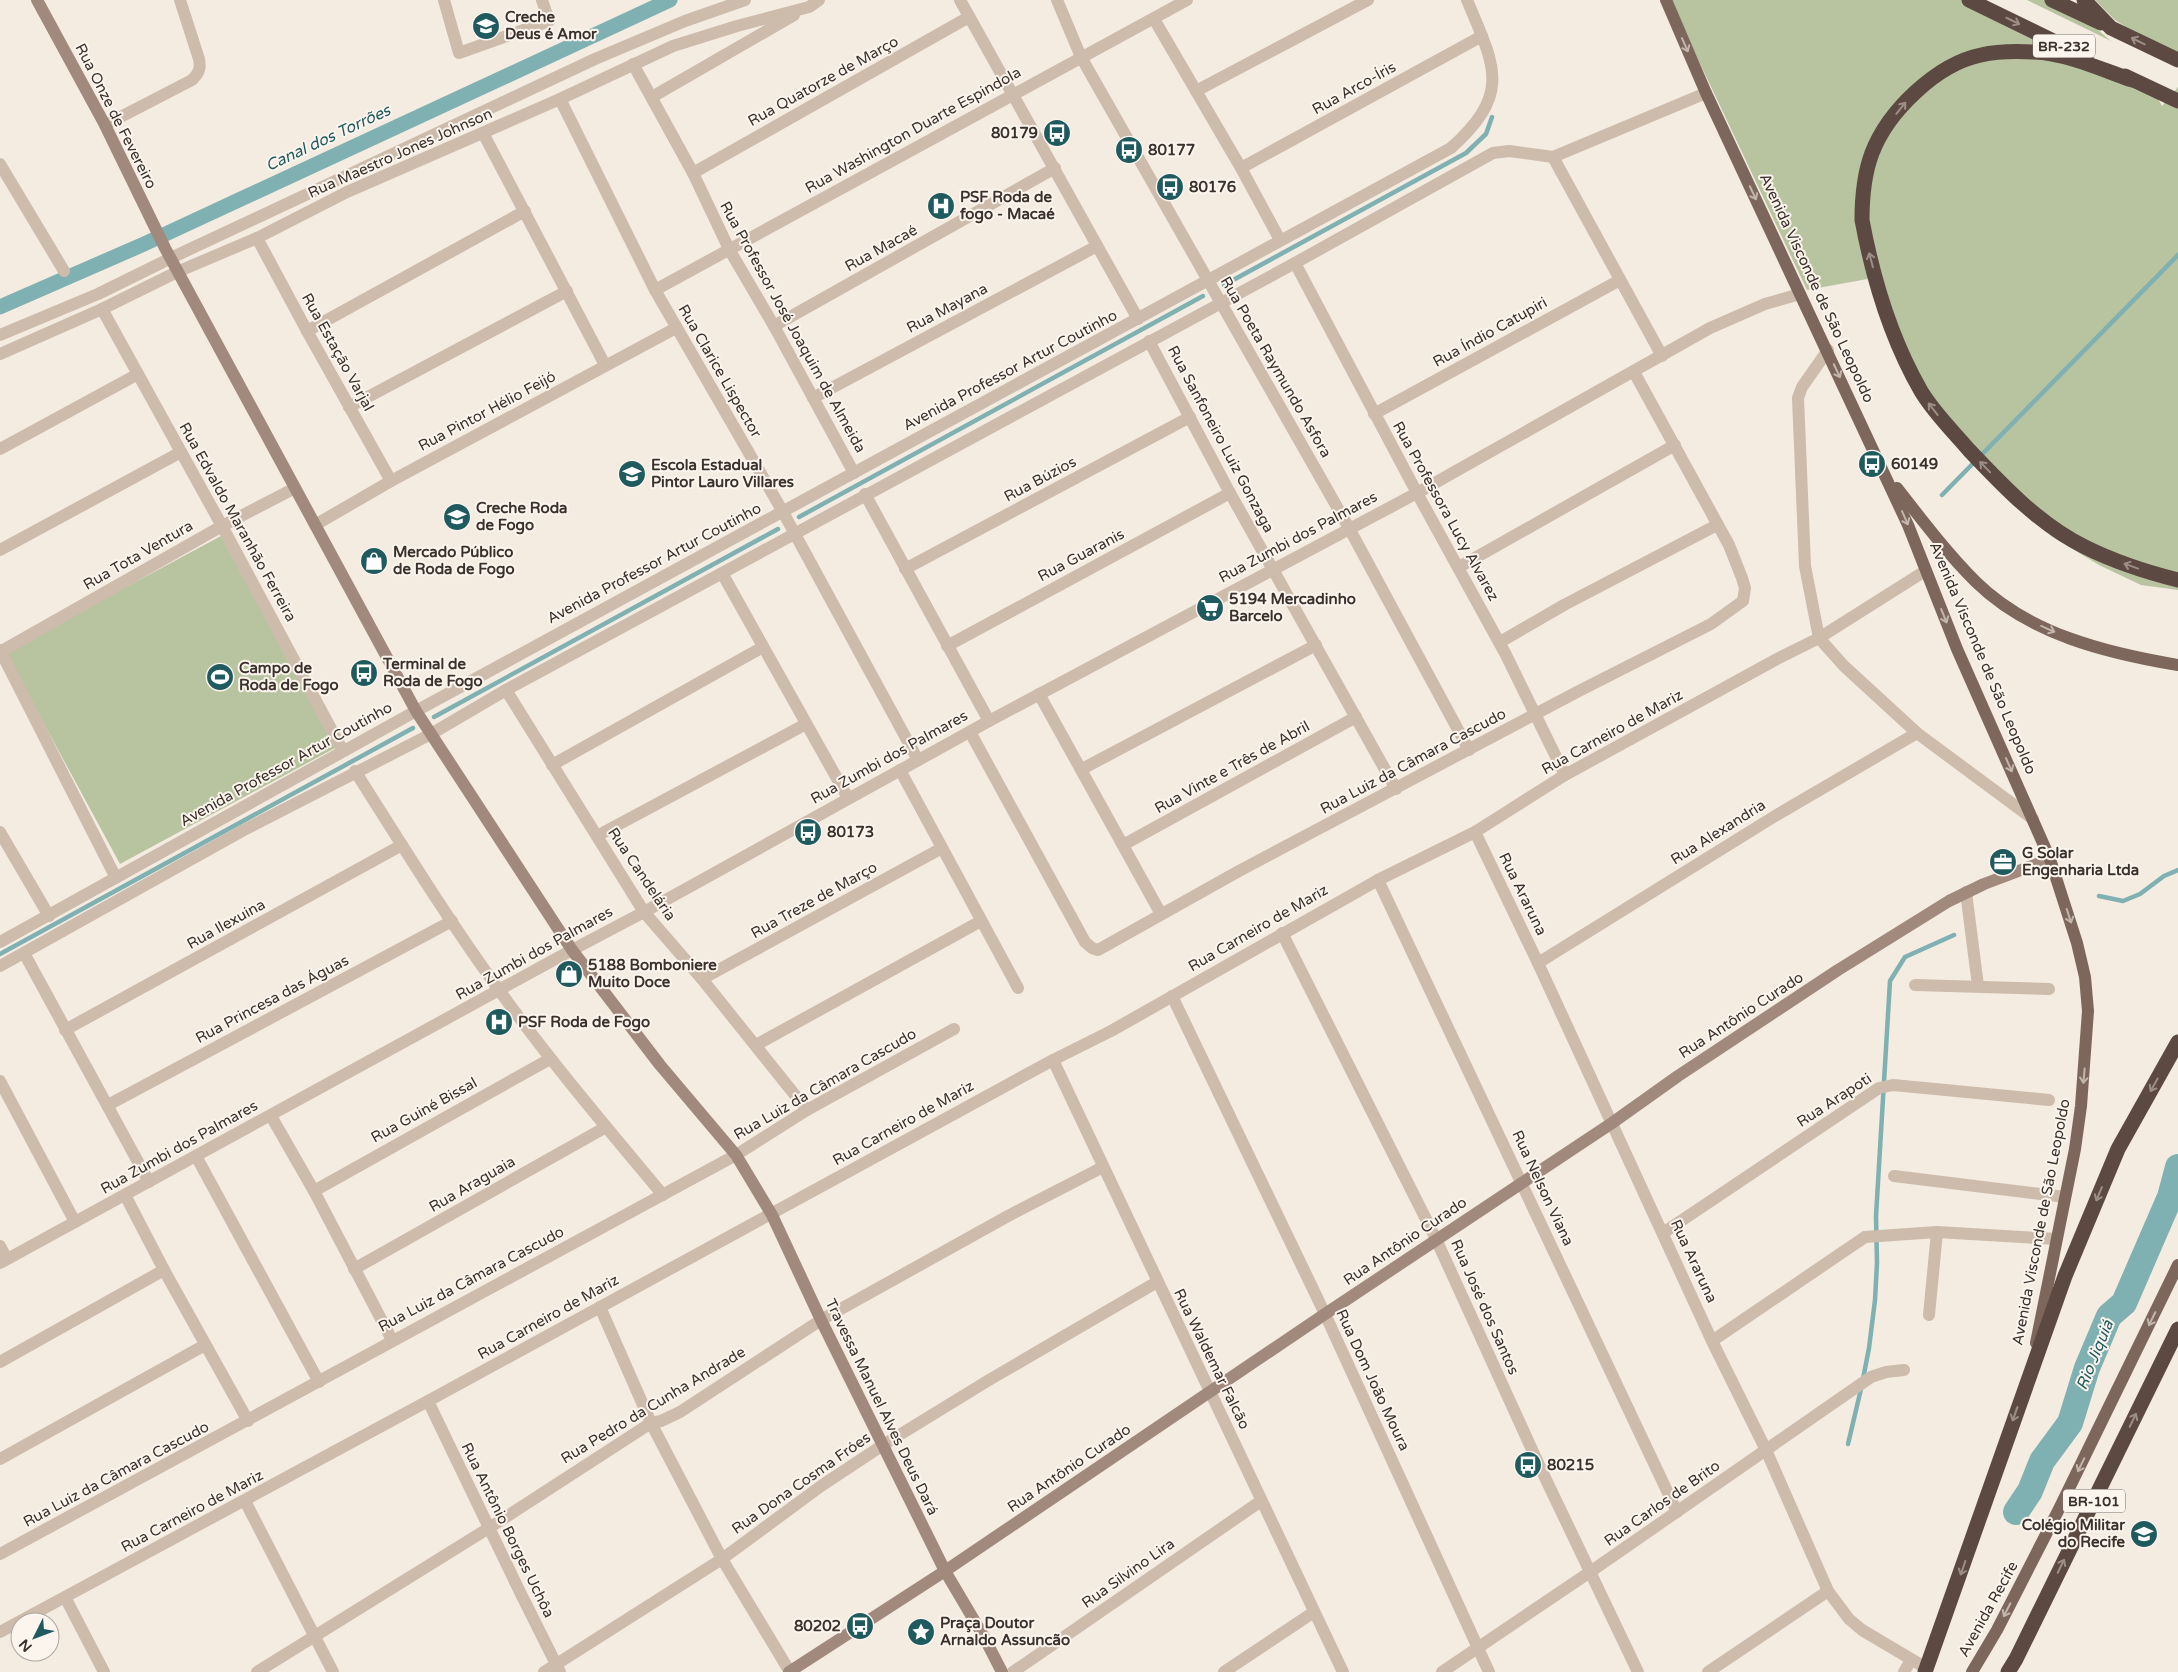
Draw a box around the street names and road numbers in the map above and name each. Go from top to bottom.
street label: Rua Quatorze de Março [745,32,901,130]
road number: BR-232 [2033,34,2095,58]
street label: Rua Onze de Fevereiro [72,40,160,192]
street label: Rua Arco-Íris [1309,58,1399,118]
street label: Rua Washington Duarte Espindola [802,63,1024,197]
street label: Rua Maestro Jones Johnson [305,104,495,202]
street label: Avenida Visconde de São Leopoldo [1756,171,1878,405]
street label: Rua Professor José Joaquim de Almeida [716,198,870,456]
street label: Rua Macaé [842,221,920,275]
street label: Rua Poeta Raymundo Asfora [1217,273,1335,461]
street label: Rua Mayana [904,279,990,337]
street label: Rua Estação Varjal [298,290,378,414]
street label: Rua Índio Catupiri [1430,293,1550,371]
street label: Rua Clarice Lispector [675,301,766,441]
street label: Avenida Professor Artur Coutinho [900,306,1120,434]
street label: Rua Sanfoneiro Luiz Gonzaga [1164,342,1278,536]
street label: Rua Pintor Hélio Feijó [415,367,559,455]
street label: Rua Professora Lucy Alvarez [1389,418,1503,604]
street label: Rua Edvaldo Maranhão Ferreira [176,419,300,625]
street label: Rua Búzios [1001,452,1079,506]
street label: Rua Zumbi dos Palmares [1216,488,1380,586]
street label: Avenida Professor Artur Coutinho [544,499,764,627]
street label: Rua Tota Ventura [80,516,196,594]
street label: Rua Guaranis [1035,525,1127,585]
street label: Avenida Visconde de São Leopoldo [1926,539,2040,777]
street label: Rua Carneiro de Mariz [1538,686,1686,778]
street label: Avenida Professor Artur Coutinho [177,698,395,830]
street label: Rua Luiz da Câmara Cascudo [1317,704,1509,818]
street label: Rua Zumbi dos Palmares [807,706,971,808]
street label: Rua Vinte e Três de Abril [1151,717,1313,817]
street label: Rua Alexandria [1667,796,1769,868]
street label: Rua Candelária [604,824,680,924]
street label: Rua Araruna [1495,850,1551,938]
street label: Rua Treze de Março [748,858,880,942]
street label: Rua Carneiro de Mariz [1185,881,1331,975]
street label: Rua Ilexuina [184,895,268,953]
street label: Rua Zumbi dos Palmares [452,902,616,1004]
street label: Rua Princesa das Águas [192,951,352,1047]
street label: Rua Antônio Curado [1675,968,1807,1062]
street label: Rua Luiz da Câmara Cascudo [731,1024,919,1144]
street label: Rua Arapoti [1793,1069,1875,1131]
street label: Rua Guiné Bissal [368,1073,480,1147]
street label: Rua Carneiro de Mariz [829,1077,977,1169]
street label: Rua Zumbi dos Palmares [97,1096,261,1198]
street label: Avenida Visconde de São Leopoldo [2008,1097,2074,1347]
street label: Rua Nelson Viana [1508,1127,1578,1249]
street label: Rua Araguaia [426,1152,518,1216]
street label: Rua Antônio Curado [1340,1193,1470,1289]
street label: Rua Araruna [1667,1216,1721,1306]
street label: Rua Luiz da Câmara Cascudo [375,1222,567,1336]
street label: Rua José dos Santos [1447,1237,1523,1377]
street label: Rua Carneiro de Mariz [474,1271,622,1363]
street label: Rua Waldemar Falcão [1170,1286,1254,1432]
street label: Travessa Manuel Alves Deus Dará [822,1296,942,1518]
street label: Rua Dom João Moura [1332,1306,1414,1454]
street label: Rua Pedro da Cunha Andrade [557,1343,749,1467]
street label: Rua Luiz da Câmara Cascudo [20,1417,212,1531]
street label: Rua Antônio Curado [1004,1420,1134,1516]
street label: Rua Dona Cosma Fróes [728,1428,874,1538]
street label: Rua Antônio Borges Uchôa [458,1439,558,1621]
street label: Rua Carlos de Brito [1601,1456,1723,1550]
street label: Rua Carneiro de Mariz [118,1466,266,1556]
road number: BR-101 [2063,1490,2125,1512]
street label: Rua Silvino Lira [1078,1534,1178,1612]
street label: Avenida Recife [1954,1558,2022,1660]

